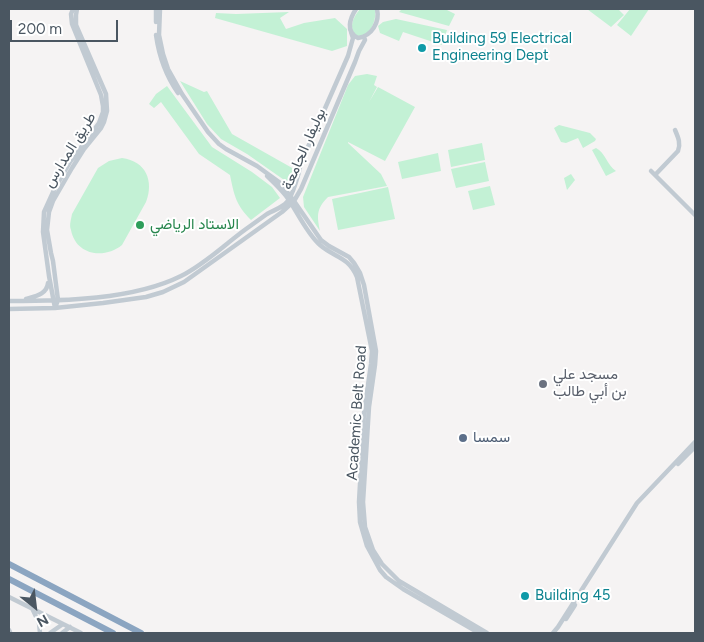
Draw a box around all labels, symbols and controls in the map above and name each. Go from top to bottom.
scale bar [12,10,120,42]
text: 200 m [18,20,62,38]
place label: Building 59 Electrical Engineering Dept [432,30,572,65]
marker: Building 59 Electrical Engineering Dept [416,42,428,54]
street label: بوليفار الجامعة [278,105,330,193]
street label: طريق المدارس [40,109,100,191]
place label: الاستاد الرياضي [150,216,239,234]
marker: الاستاد الرياضي [134,219,146,231]
street label: Academic Belt Road [343,345,371,481]
place label: مسجد علي بن أبي طالب [553,366,627,401]
marker: مسجد علي بن أبي طالب [537,378,549,390]
place label: سمسا [473,429,510,447]
marker: سمسا [457,432,469,444]
north arrow [10,582,60,632]
place label: Building 45 [535,587,610,605]
marker: Building 45 [519,590,531,602]
text: N [34,610,51,631]

